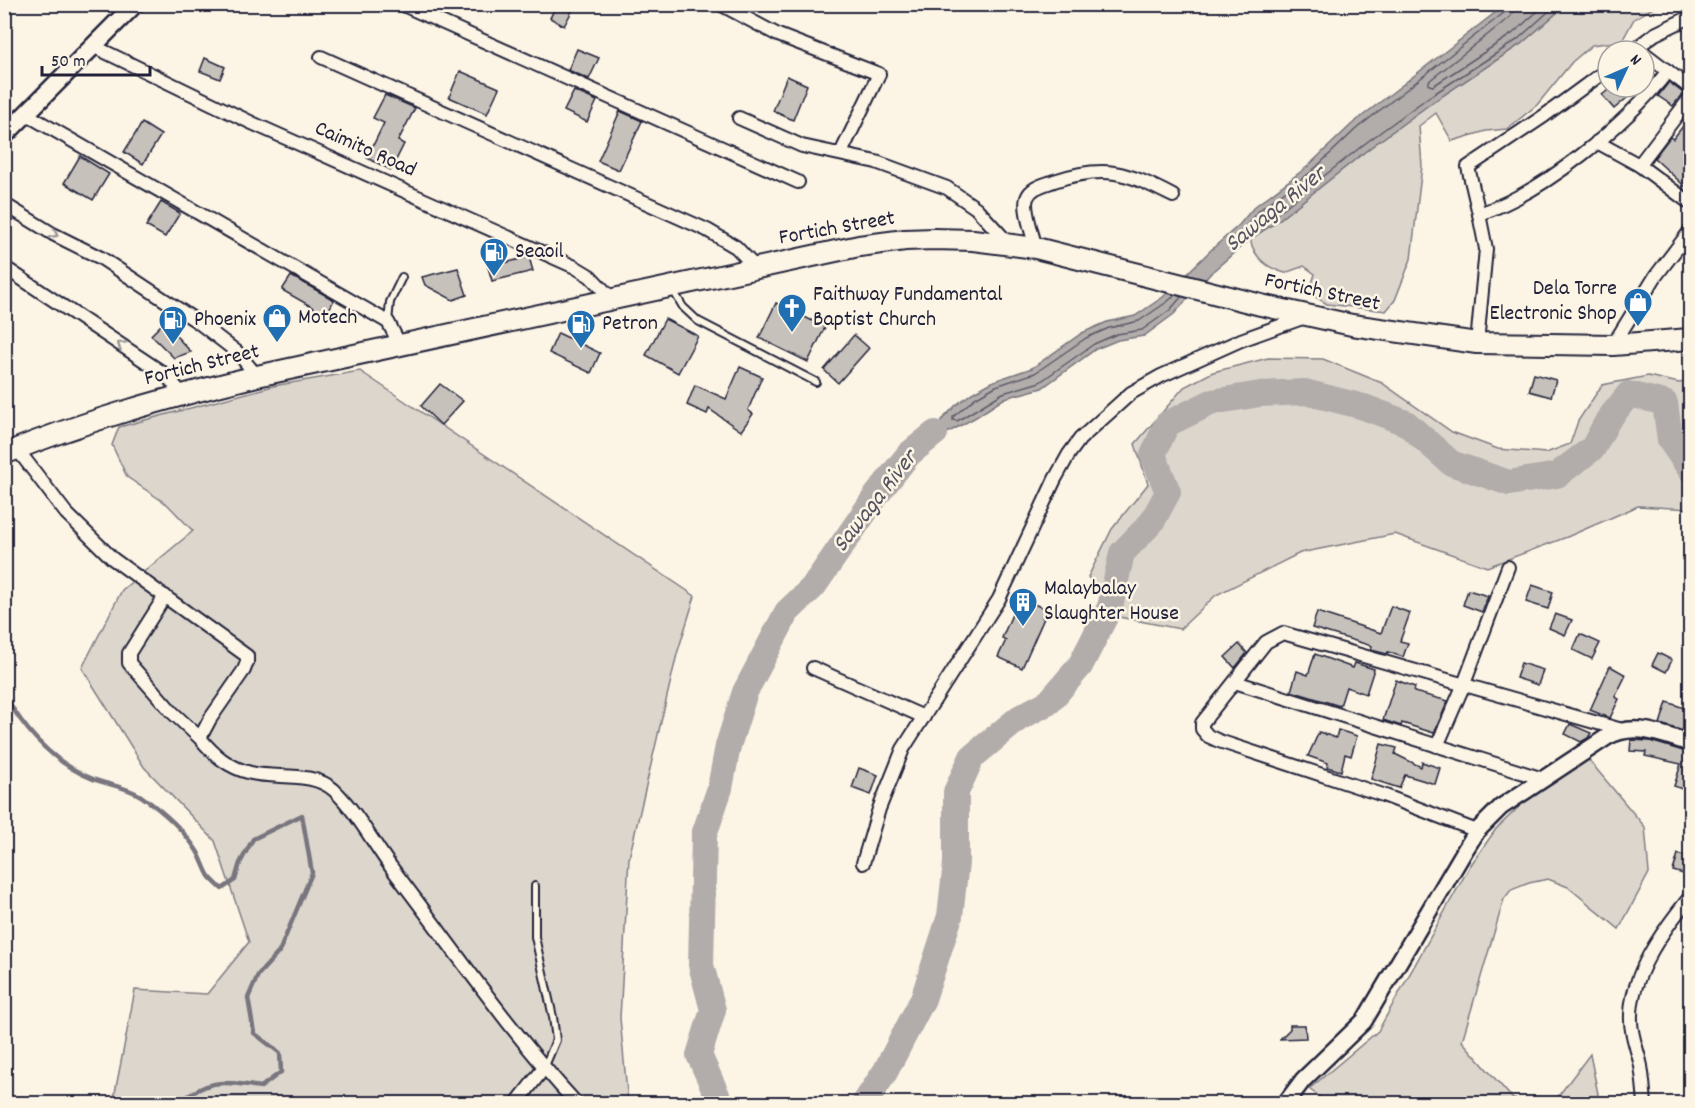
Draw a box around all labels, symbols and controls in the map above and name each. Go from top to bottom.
scale bar [42,39,150,77]
north arrow [1596,39,1656,99]
text: N [1624,49,1646,71]
text: 50 m [51,50,86,75]
street label: Caimito Road [309,114,421,186]
water label: Sawaga River [1218,157,1336,261]
street label: Fortich Street [777,204,897,254]
one-way arrow [48,227,59,238]
fuel station icon: Seaoil [478,236,510,278]
place label: Seaoil [515,237,564,268]
street label: Fortich Street [1261,266,1383,320]
place label: Dela Torre Electronic Shop [1489,274,1617,330]
place label: Faithway Fundamental Baptist Church [813,280,1003,336]
shop icon: Dela Torre Electronic Shop [1622,286,1654,328]
church icon: Faithway Fundamental Baptist Church [776,292,808,334]
shop icon: Motech [261,302,293,344]
place label: Motech [298,303,357,334]
fuel station icon: Phoenix [157,304,189,346]
place label: Phoenix [194,305,256,336]
fuel station icon: Petron [565,308,597,350]
place label: Petron [602,309,658,340]
street label: Fortich Street [141,337,263,395]
one-way arrow [117,341,128,352]
water label: Sawaga River [825,441,929,560]
place label: Malaybalay Slaughter House [1044,574,1179,630]
building icon: Malaybalay Slaughter House [1007,586,1039,628]

